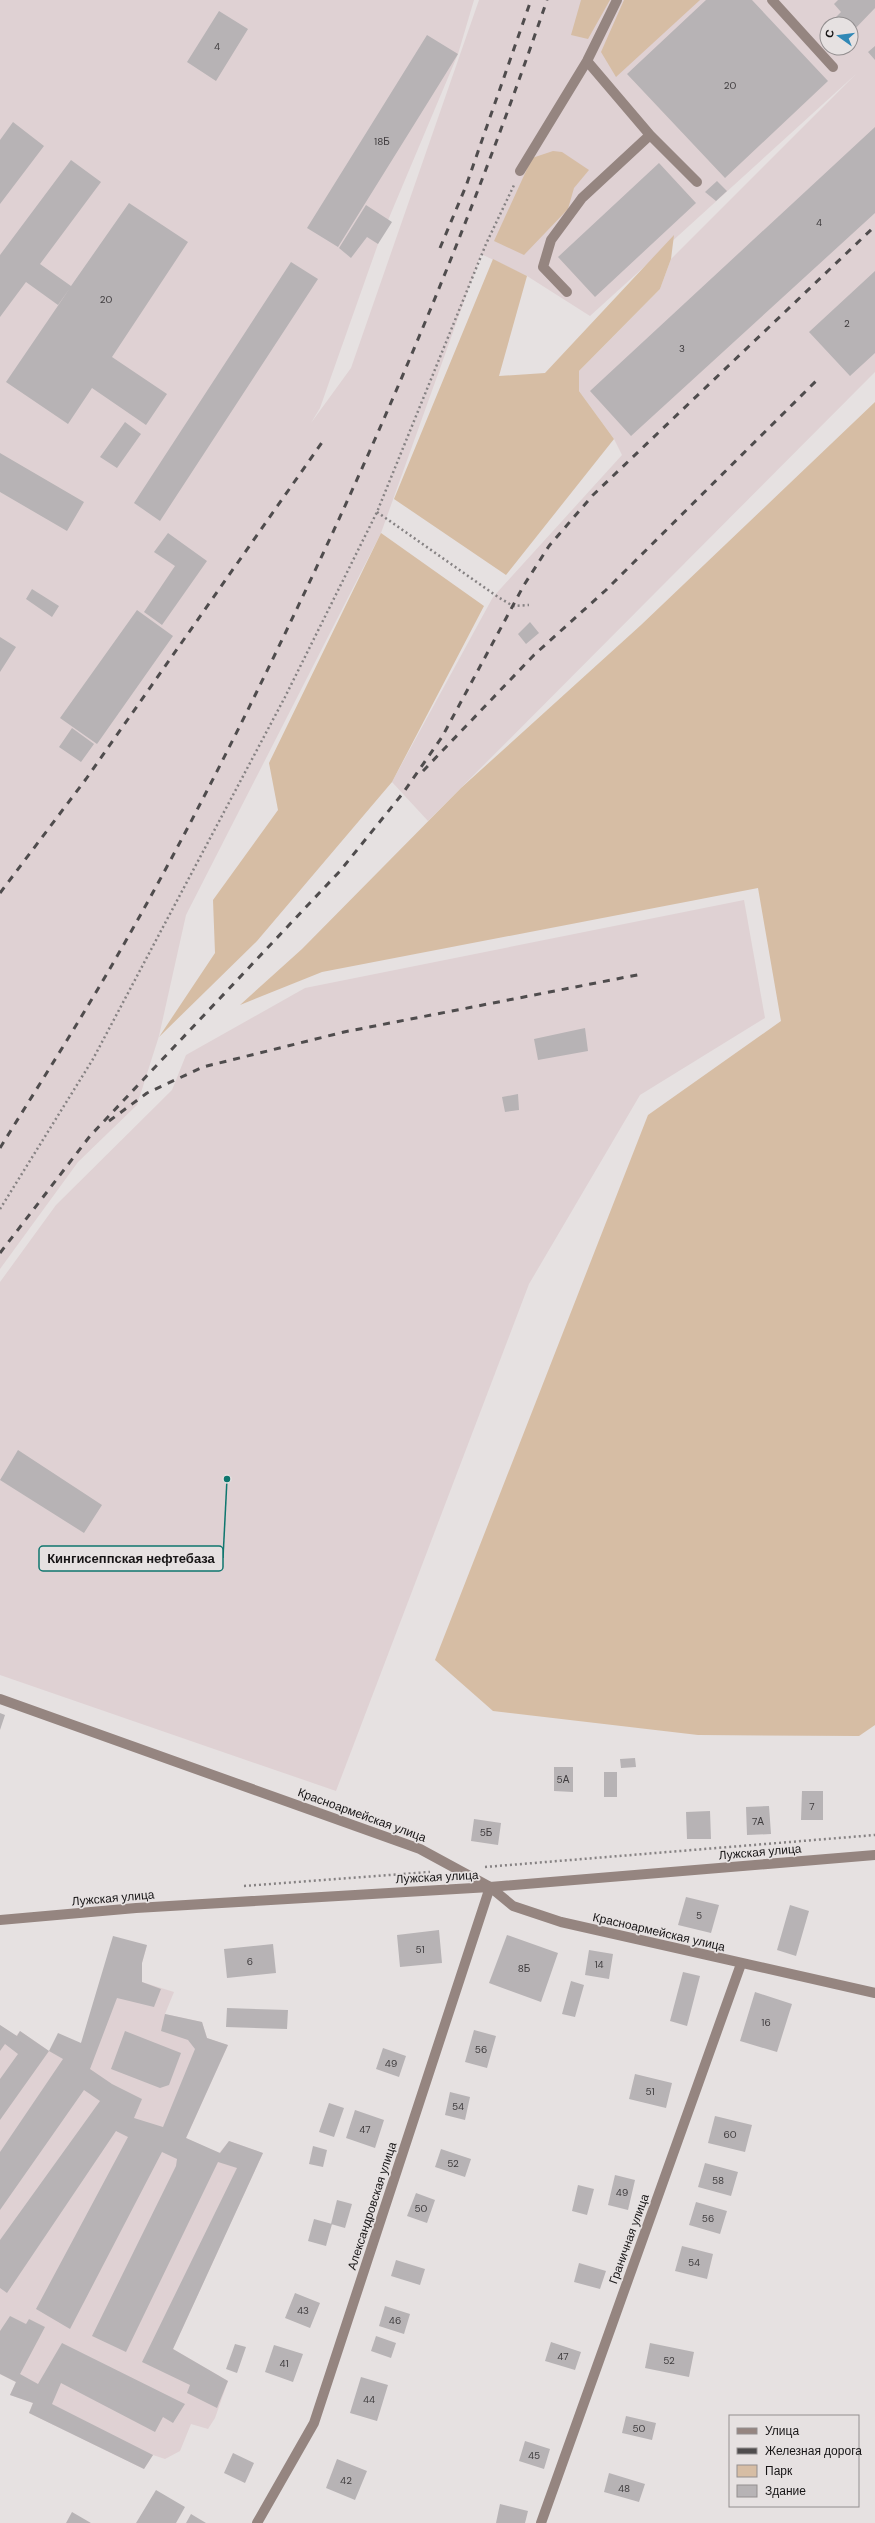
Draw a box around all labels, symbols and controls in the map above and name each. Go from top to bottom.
north arrow [819,16,859,56]
text: С [822,28,837,39]
house number: 4 [214,40,220,53]
house number: 20 [724,79,736,92]
house number: 18Б [374,135,390,148]
house number: 4 [816,216,822,229]
house number: 20 [100,293,112,306]
house number: 2 [844,317,850,330]
house number: 3 [679,342,685,355]
callout: Кингисеппская нефтебаза [39,1546,223,1571]
text: Кингисеппская нефтебаза [47,1550,216,1567]
house number: 5А [557,1773,570,1786]
street label: Красноармейская улица [296,1784,429,1846]
house number: 7 [809,1800,815,1813]
house number: 7А [752,1815,764,1828]
house number: 5Б [480,1826,493,1839]
street label: Лужская улица [718,1840,802,1864]
street label: Лужская улица [395,1867,479,1887]
street label: Лужская улица [71,1886,155,1910]
street label: Красноармейская улица [591,1909,727,1955]
house number: 5 [696,1909,702,1922]
house number: 51 [415,1943,425,1956]
house number: 6 [247,1955,253,1968]
house number: 14 [594,1958,604,1971]
house number: 8Б [518,1962,531,1975]
house number: 16 [761,2016,771,2029]
house number: 56 [475,2043,487,2056]
house number: 49 [385,2057,397,2070]
house number: 51 [645,2085,655,2098]
house number: 54 [452,2100,464,2113]
house number: 47 [359,2123,371,2136]
house number: 60 [723,2128,737,2141]
street label: Александровская улица [344,2140,400,2272]
house number: 52 [447,2157,459,2170]
house number: 58 [712,2174,724,2187]
house number: 49 [616,2186,628,2199]
street label: Граничная улица [605,2191,653,2286]
house number: 50 [415,2202,428,2215]
house number: 56 [702,2212,714,2225]
house number: 54 [688,2256,700,2269]
house number: 43 [297,2304,309,2317]
house number: 46 [389,2314,401,2327]
house number: 47 [557,2350,569,2363]
house number: 52 [663,2354,675,2367]
house number: 41 [279,2357,289,2370]
house number: 44 [363,2393,375,2406]
legend [729,2415,859,2507]
house number: 50 [633,2422,646,2435]
text: Улица [765,2423,799,2439]
text: Железная дорога [765,2443,862,2459]
house number: 45 [528,2449,540,2462]
text: Парк [765,2463,793,2479]
house number: 42 [340,2474,352,2487]
house number: 48 [618,2482,630,2495]
text: Здание [765,2483,806,2499]

